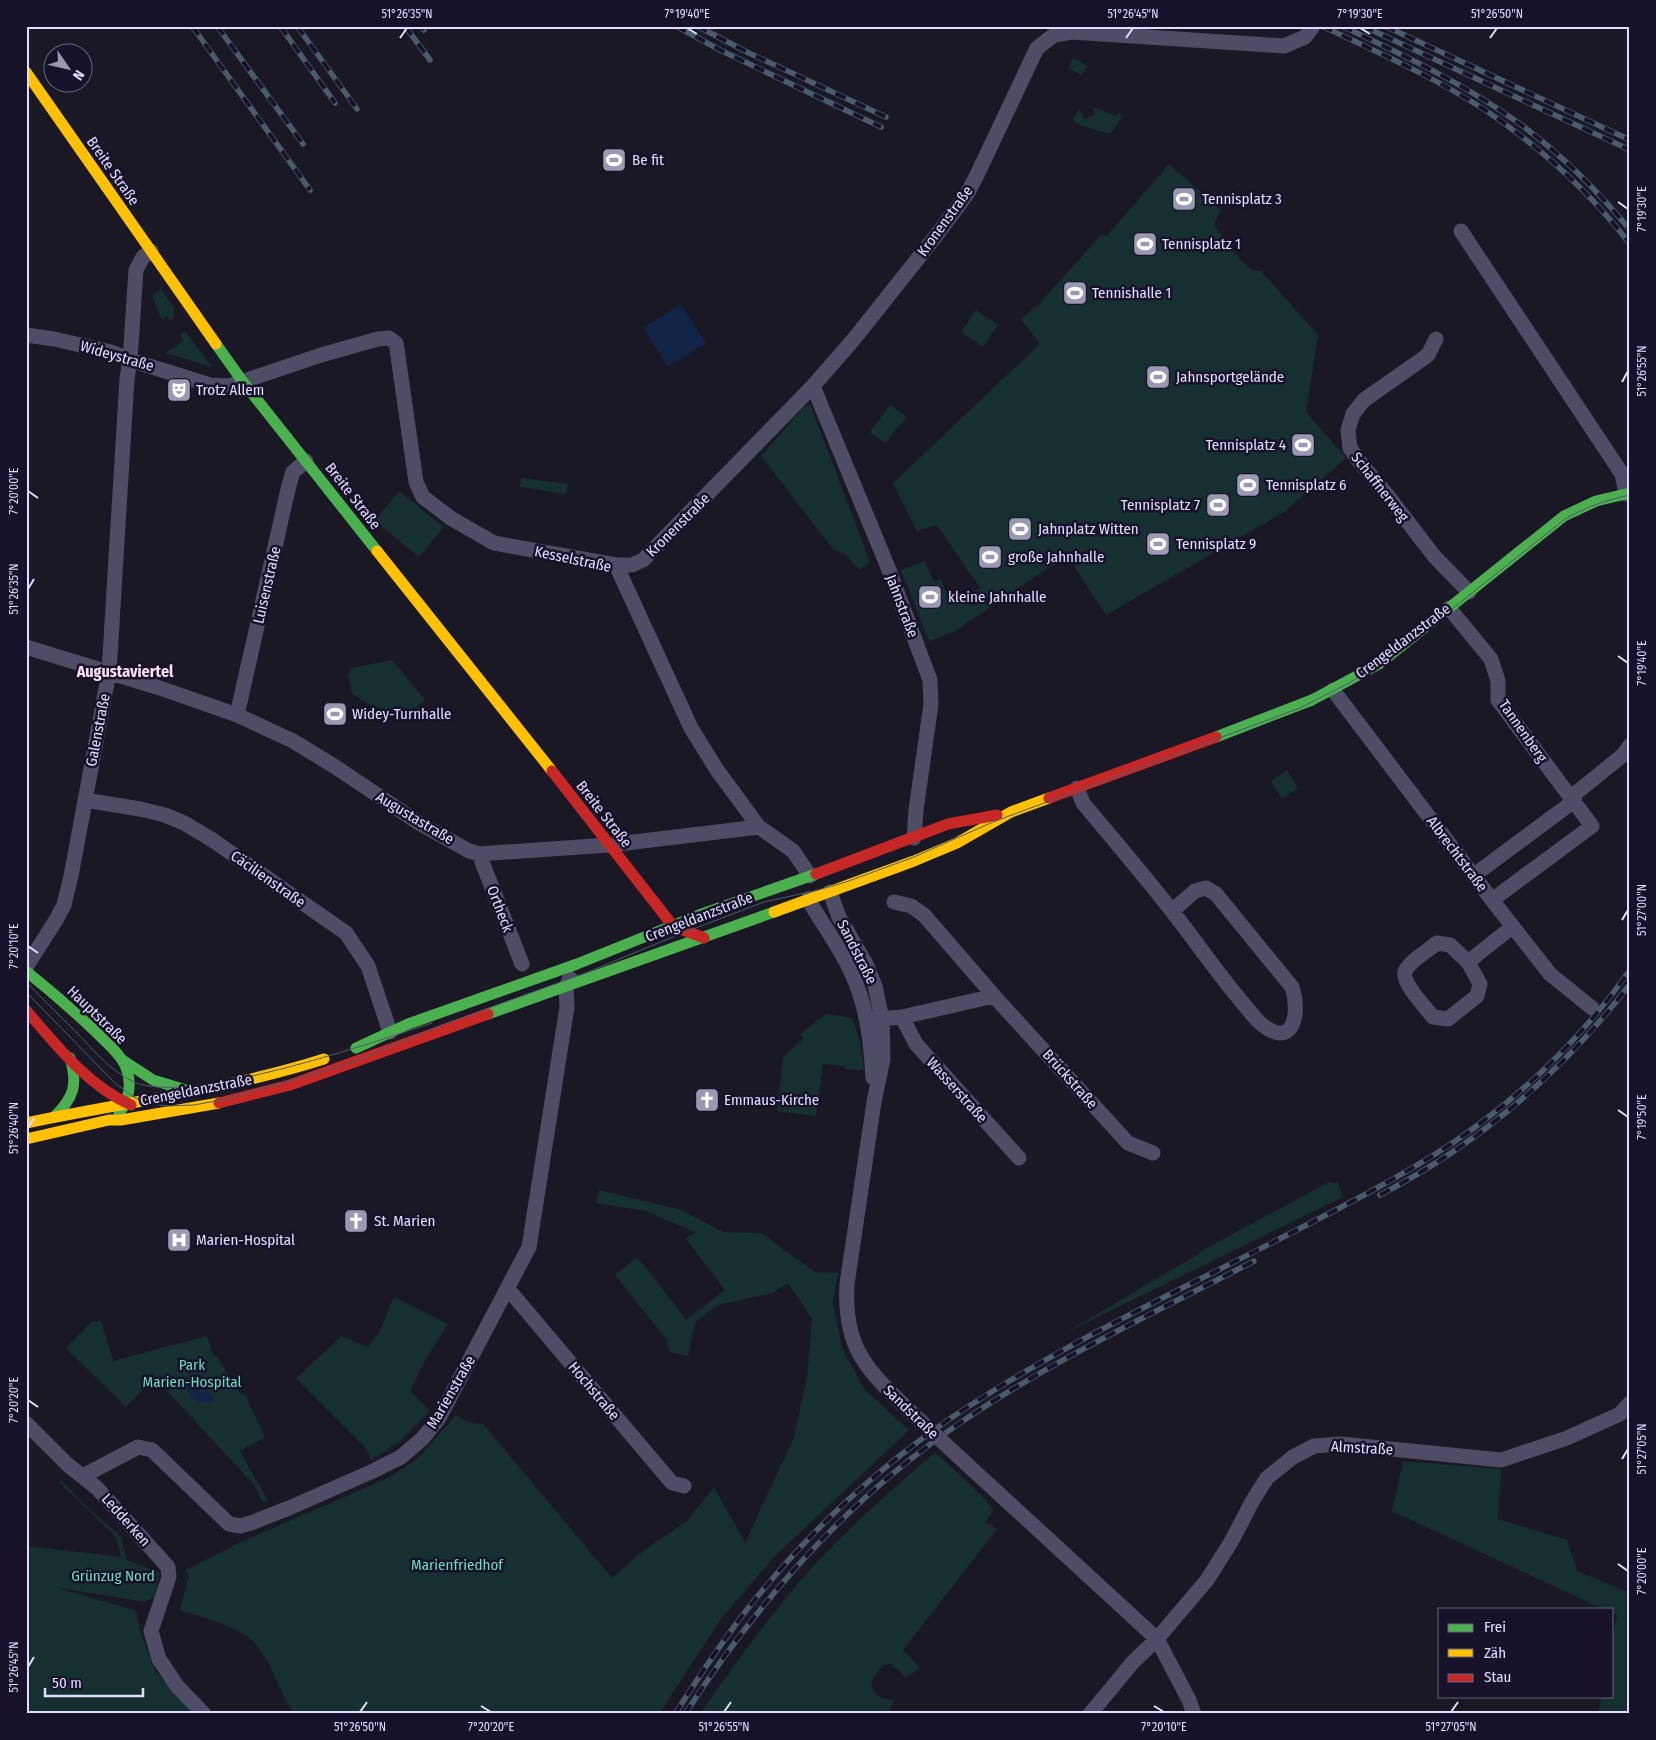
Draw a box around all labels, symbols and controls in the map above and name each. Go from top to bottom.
text: 51°26'35"N [381,7,433,21]
text: 7°19'40"E [664,7,710,21]
text: 51°26'45"N [1108,7,1158,21]
text: 7°19'30"E [1337,7,1383,21]
text: 51°26'50"N [1471,7,1523,21]
north arrow [42,42,92,92]
text: N [69,67,88,83]
street label: Breite Straße [83,133,143,209]
sports icon: Be fit [601,147,627,173]
place label: Be fit [632,151,664,169]
street label: Kronenstraße [913,182,977,260]
sports icon: Tennisplatz 3 [1171,186,1197,212]
text: 7°19'30"E [1635,186,1649,232]
place label: Tennisplatz 3 [1202,190,1282,208]
sports icon: Tennisplatz 1 [1132,231,1158,257]
place label: Tennisplatz 1 [1162,235,1241,253]
sports icon: Tennishalle 1 [1062,280,1088,306]
place label: Tennishalle 1 [1092,284,1171,302]
street label: Wideystraße [78,337,156,375]
text: 51°26'55"N [1635,345,1649,397]
sports icon: Jahnsportgelände [1145,364,1171,390]
place label: Jahnsportgelände [1176,368,1284,386]
theatre icon: Trotz Allem [166,377,192,403]
place label: Trotz Allem [196,381,264,399]
sports icon: Tennisplatz 4 [1290,432,1316,458]
place label: Tennisplatz 4 [1206,436,1286,454]
street label: Schaffnerweg [1347,449,1413,525]
street label: Breite Straße [321,459,385,533]
text: 7°20'00"E [7,467,21,514]
sports icon: Tennisplatz 6 [1235,472,1261,498]
place label: Tennisplatz 6 [1266,476,1347,494]
street label: Kronenstraße [642,489,714,561]
sports icon: Tennisplatz 7 [1205,492,1231,518]
place label: Tennisplatz 7 [1121,496,1200,514]
sports icon: Jahnplatz Witten [1007,516,1033,542]
place label: Jahnplatz Witten [1038,520,1139,538]
sports icon: Tennisplatz 9 [1145,531,1171,557]
place label: Tennisplatz 9 [1176,535,1256,553]
street label: Kesselstraße [533,542,613,576]
sports icon: große Jahnhalle [977,544,1003,570]
street label: Luisenstraße [249,545,285,625]
place label: große Jahnhalle [1008,548,1104,566]
text: 51°26'35"N [7,563,21,615]
street label: Jahnstraße [882,572,922,640]
sports icon: kleine Jahnhalle [917,584,943,610]
place label: kleine Jahnhalle [948,588,1047,606]
street label: Crengeldanzstraße [1352,600,1454,682]
text: 7°19'40"E [1635,640,1649,686]
district label: Augustaviertel [76,662,174,681]
street label: Galenstraße [82,692,114,768]
street label: Tannenberg [1495,696,1551,766]
sports icon: Widey-Turnhalle [322,701,348,727]
place label: Widey-Turnhalle [352,705,451,723]
street label: Breite Straße [572,777,636,851]
street label: Augustastraße [373,788,457,848]
street label: Albrechtstraße [1423,813,1491,895]
street label: Cäcilienstraße [227,847,309,911]
street label: Ortheck [483,883,517,935]
text: 51°27'00"N [1635,884,1649,936]
street label: Crengeldanzstraße [643,888,755,946]
street label: Sandstraße [833,917,881,987]
text: 7°20'10"E [7,923,21,969]
street label: Hauptstraße [63,982,131,1048]
street label: Brückstraße [1039,1046,1101,1112]
street label: Wasserstraße [923,1054,991,1126]
street label: Crengeldanzstraße [138,1070,254,1110]
church icon: Emmaus-Kirche [694,1087,720,1113]
place label: Emmaus-Kirche [724,1091,819,1109]
text: 7°19'50"E [1635,1094,1649,1140]
text: 51°26'40"N [7,1102,21,1154]
church icon: St. Marien [343,1208,369,1234]
place label: St. Marien [374,1212,435,1230]
hospital icon: Marien-Hospital [166,1227,192,1253]
place label: Marien-Hospital [196,1231,295,1249]
street label: Marienstraße [423,1352,479,1432]
park label: Park Marien-Hospital [143,1356,242,1391]
street label: Hochstraße [565,1358,623,1424]
text: 7°20'20"E [7,1377,21,1423]
street label: Sandstraße [880,1381,942,1443]
text: 51°27'05"N [1635,1424,1649,1474]
street label: Almstraße [1330,1437,1394,1459]
street label: Ledderken [98,1490,154,1550]
text: 7°20'00"E [1635,1547,1649,1594]
park label: Marienfriedhof [411,1556,504,1574]
park label: Grünzug Nord [71,1567,155,1585]
legend [1438,1608,1614,1698]
text: Frei [1484,1618,1506,1636]
text: 51°26'45"N [7,1642,21,1692]
text: Zäh [1484,1644,1506,1662]
scale bar [45,1665,142,1697]
text: Stau [1484,1668,1511,1686]
text: 50 m [52,1674,82,1692]
text: 51°26'50"N [334,1720,386,1734]
text: 7°20'20"E [468,1720,514,1734]
text: 51°26'55"N [698,1720,750,1734]
text: 7°20'10"E [1141,1720,1187,1734]
text: 51°27'05"N [1426,1720,1476,1734]

